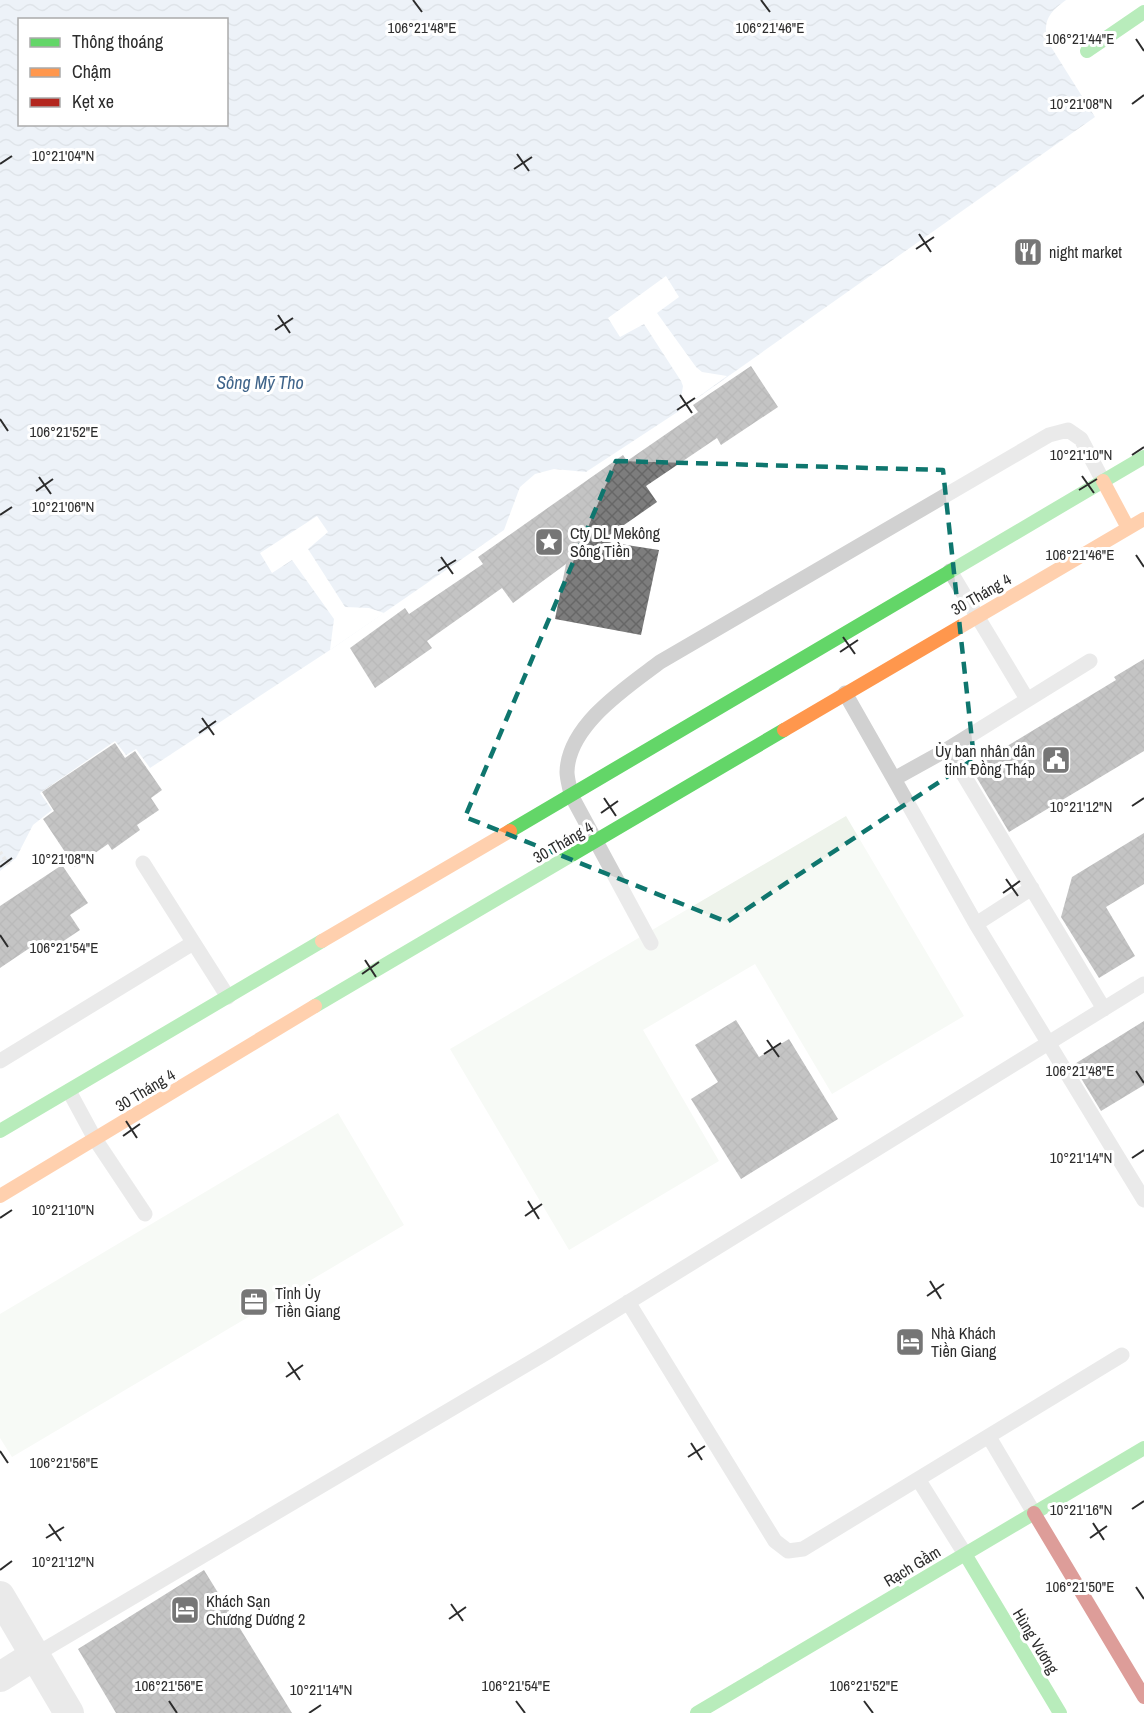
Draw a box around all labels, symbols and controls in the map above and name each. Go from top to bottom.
text: 106°21'48"E [388,17,456,38]
text: 106°21'46"E [736,17,804,38]
legend [18,18,228,126]
text: 106°21'44"E [1046,28,1114,49]
text: Thông thoáng [72,29,164,54]
text: Chậm [72,59,111,84]
text: Kẹt xe [72,89,114,114]
text: 10°21'08"N [1050,93,1112,114]
text: 10°21'04"N [32,145,94,166]
restaurant icon: night market [1012,236,1044,268]
place label: night market [1049,241,1122,263]
water label: Sông Mỹ Tho [216,370,304,395]
text: 106°21'52"E [30,421,98,442]
text: 10°21'10"N [1050,444,1112,465]
text: 10°21'06"N [32,496,94,517]
place label: Cty DL Mekông Sông Tiền [570,522,661,562]
place icon: Cty DL Mekông Sông Tiền [533,526,565,558]
text: 106°21'46"E [1046,544,1114,565]
street label: 30 Tháng 4 [947,568,1015,620]
place label: Ủy ban nhân dân tỉnh Đồng Tháp [935,740,1035,780]
public building icon: Ủy ban nhân dân tỉnh Đồng Tháp [1040,744,1072,776]
text: 10°21'12"N [1050,796,1112,817]
street label: 30 Tháng 4 [529,816,597,868]
text: 10°21'08"N [32,848,94,869]
text: 106°21'54"E [30,937,98,958]
text: 106°21'48"E [1046,1060,1114,1081]
street label: 30 Tháng 4 [111,1064,179,1116]
text: 10°21'14"N [1050,1147,1112,1168]
text: 10°21'10"N [32,1199,94,1220]
place label: Tỉnh Ủy Tiền Giang [275,1282,341,1322]
office icon: Tỉnh Ủy Tiền Giang [238,1286,270,1318]
place label: Nhà Khách Tiền Giang [931,1322,997,1362]
hotel icon: Nhà Khách Tiền Giang [894,1326,926,1358]
text: 106°21'56"E [30,1452,98,1473]
text: 10°21'16"N [1050,1499,1112,1520]
street label: Rạch Gầm [879,1540,945,1592]
text: 10°21'12"N [32,1551,94,1572]
text: 106°21'50"E [1046,1576,1114,1597]
place label: Khách Sạn Chương Dương 2 [206,1590,305,1630]
hotel icon: Khách Sạn Chương Dương 2 [169,1594,201,1626]
street label: Hùng Vương [1008,1604,1064,1678]
text: 106°21'56"E [135,1675,203,1696]
text: 106°21'54"E [482,1675,550,1696]
text: 106°21'52"E [830,1675,898,1696]
text: 10°21'14"N [290,1679,352,1700]

